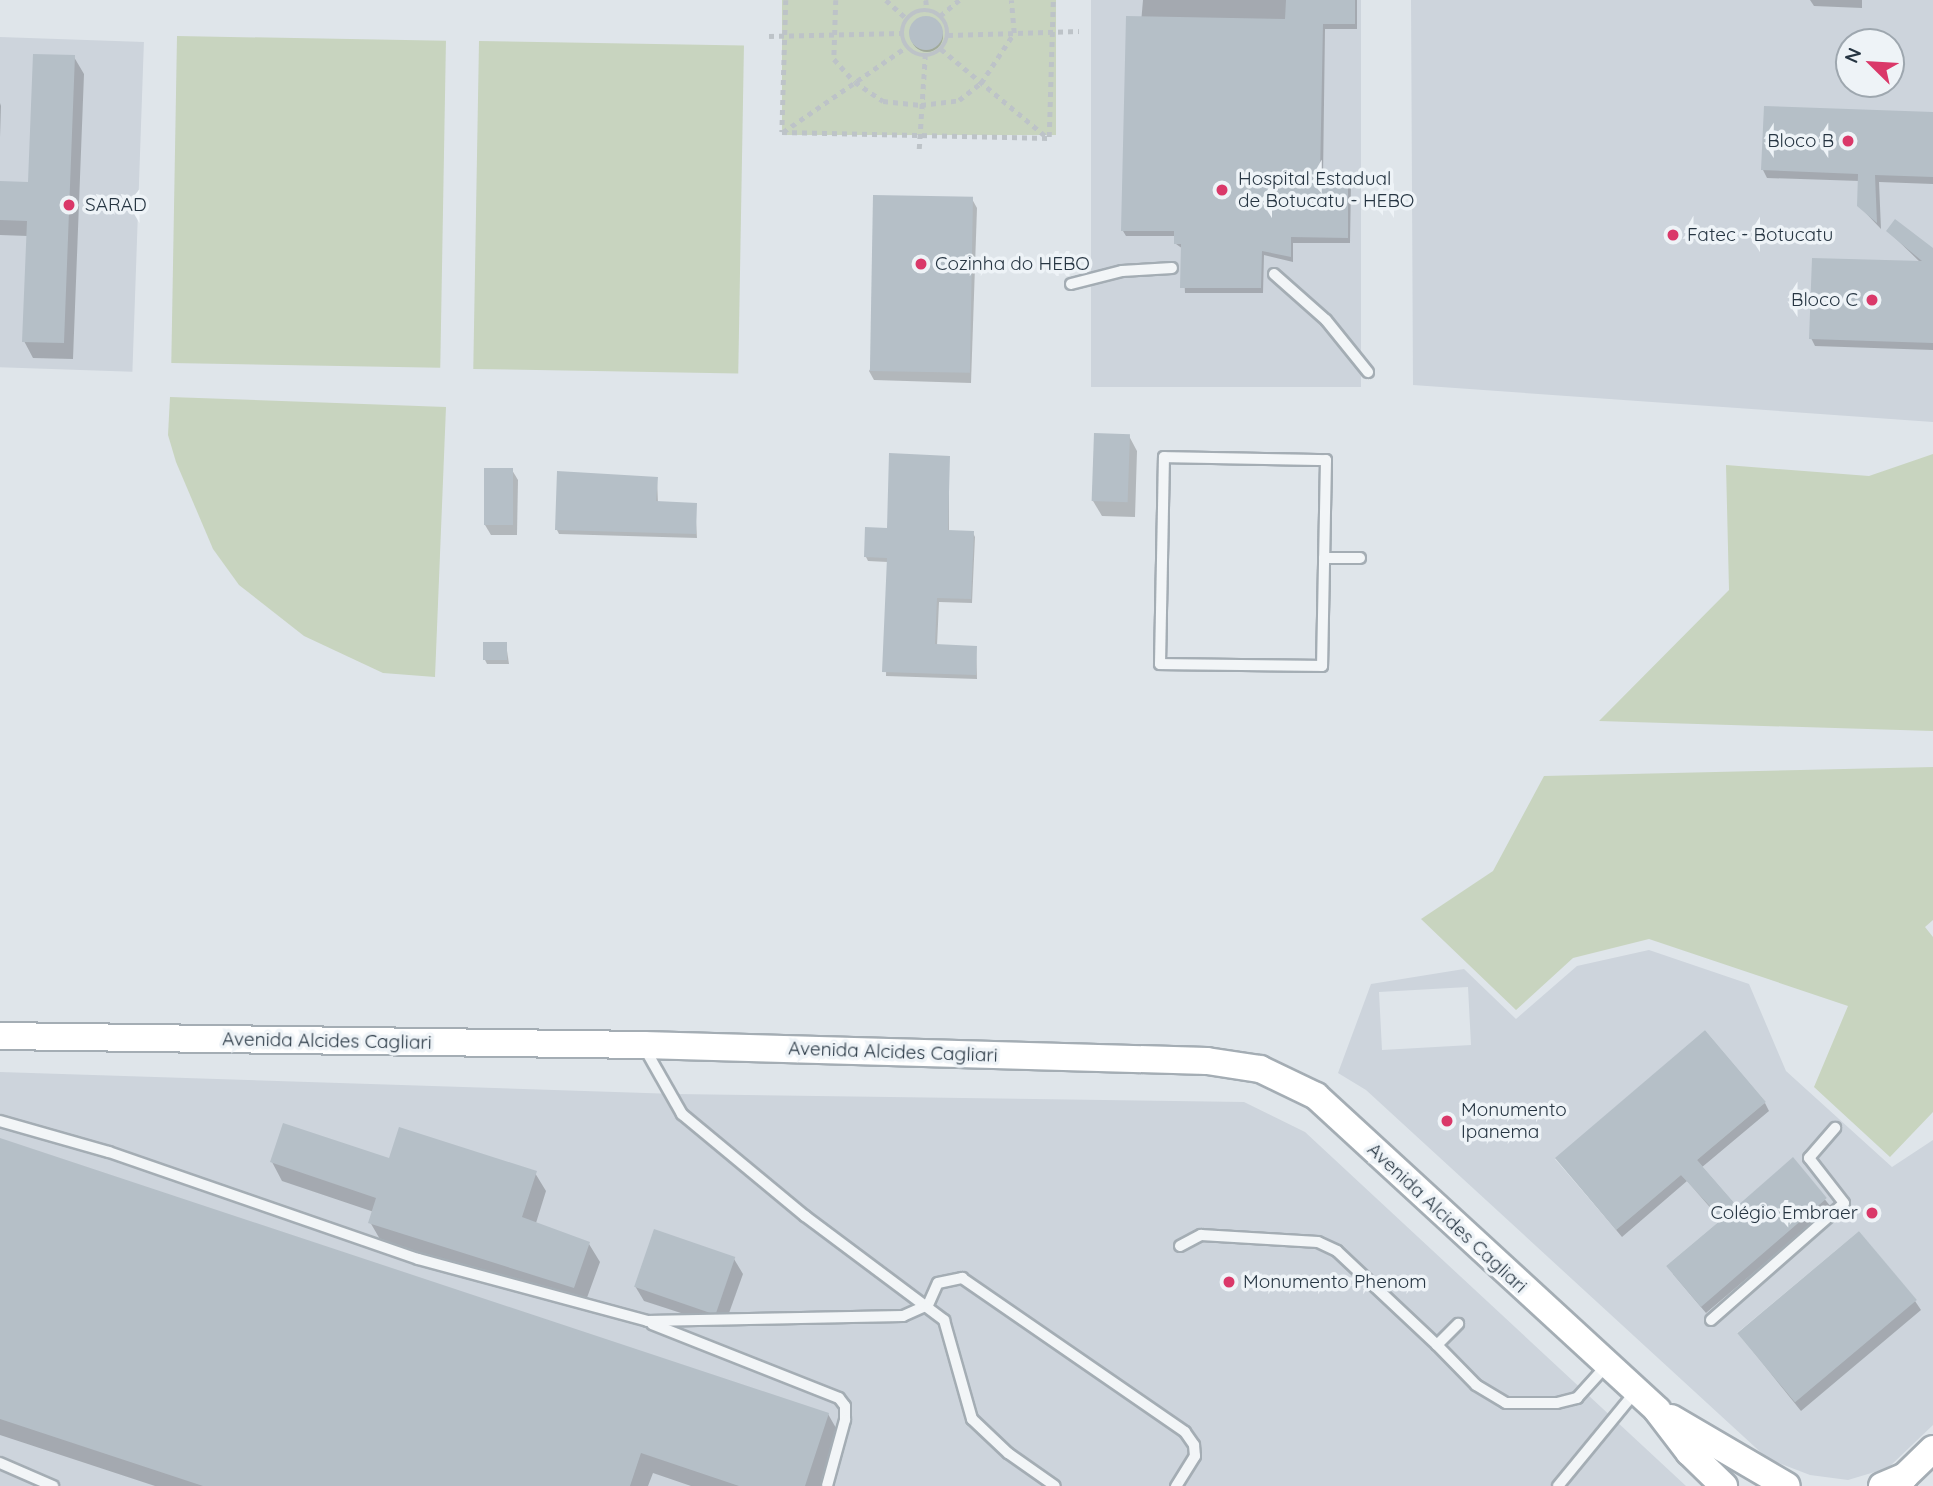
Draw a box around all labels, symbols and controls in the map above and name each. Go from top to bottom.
north arrow [1835,28,1905,98]
text: N [1839,44,1866,67]
place label: Bloco B [1767,130,1834,152]
marker: Bloco B [1840,133,1856,149]
place label: Hospital Estadual de Botucatu - HEBO [1238,168,1414,212]
marker: Hospital Estadual de Botucatu - HEBO [1212,180,1232,200]
place label: SARAD [85,194,147,216]
marker: SARAD [59,195,79,215]
place label: Fatec - Botucatu [1687,224,1833,246]
marker: Fatec - Botucatu [1665,227,1681,243]
place label: Cozinha do HEBO [935,253,1090,275]
marker: Cozinha do HEBO [913,256,929,272]
place label: Bloco C [1791,289,1858,311]
marker: Bloco C [1864,292,1880,308]
street label: Avenida Alcides Cagliari [222,1028,432,1054]
street label: Avenida Alcides Cagliari [788,1037,998,1067]
place label: Monumento Ipanema [1461,1099,1567,1143]
marker: Monumento Ipanema [1439,1113,1455,1129]
street label: Avenida Alcides Cagliari [1363,1138,1531,1298]
place label: Colégio Embraer [1710,1202,1858,1224]
marker: Colégio Embraer [1864,1205,1880,1221]
place label: Monumento Phenom [1243,1271,1427,1293]
marker: Monumento Phenom [1221,1274,1237,1290]

